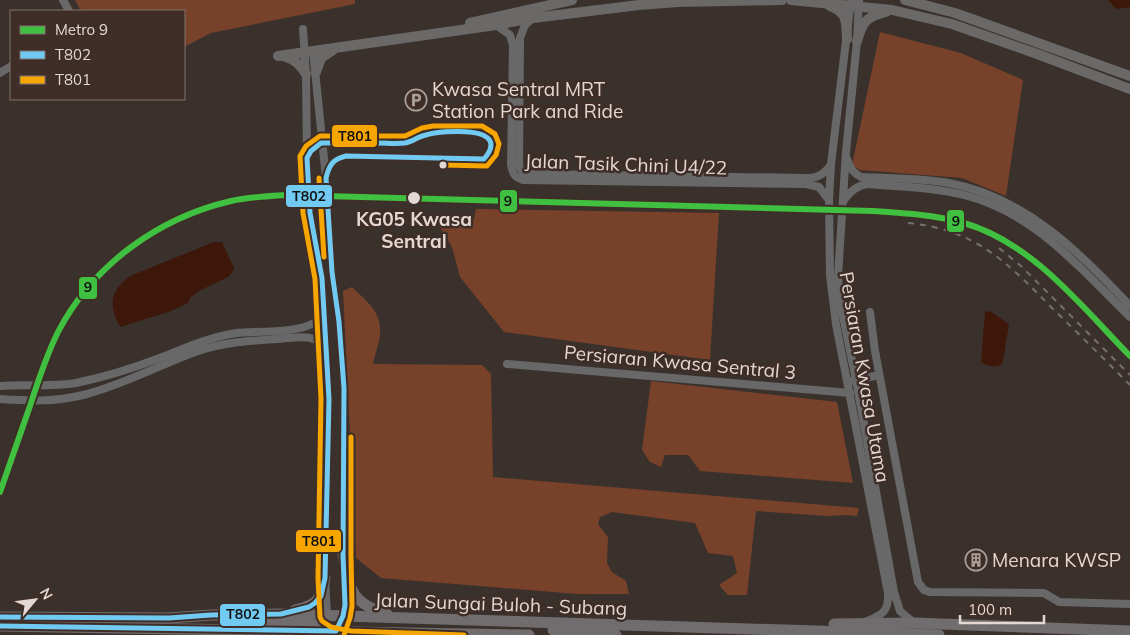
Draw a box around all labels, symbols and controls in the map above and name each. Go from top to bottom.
legend [10,10,185,100]
text: Metro 9 [55,20,108,39]
text: T802 [55,45,91,64]
text: T801 [55,70,91,89]
place label: Kwasa Sentral MRT Station Park and Ride [432,77,623,123]
parking icon: Kwasa Sentral MRT Station Park and Ride [404,88,428,112]
line badge: T801 [331,124,378,148]
text: T801 [338,127,372,145]
street label: Jalan Tasik Chini U4/22 [524,148,728,180]
unlabelled marker [438,160,448,170]
line badge: T802 [285,184,333,208]
text: T802 [292,187,326,205]
line badge: 9 [499,189,518,213]
marker: KG05 Kwasa Sentral [406,190,422,206]
text: 9 [504,192,512,210]
place label: KG05 Kwasa Sentral [356,207,472,253]
line badge: 9 [946,209,965,233]
text: 9 [952,212,960,230]
street label: Persiaran Kwasa Utama [835,270,895,484]
line badge: 9 [78,276,98,300]
text: 9 [84,278,92,296]
street label: Persiaran Kwasa Sentral 3 [563,340,797,384]
line badge: T801 [295,529,342,553]
text: T801 [302,532,336,550]
building icon: Menara KWSP [964,548,988,572]
place label: Menara KWSP [992,548,1121,572]
north arrow [10,575,60,625]
text: N [36,585,57,603]
street label: Jalan Sungai Buloh - Subang [374,588,628,620]
scale bar [960,592,1044,624]
text: 100 m [968,600,1012,619]
line badge: T802 [219,603,266,627]
text: T802 [226,605,260,623]

